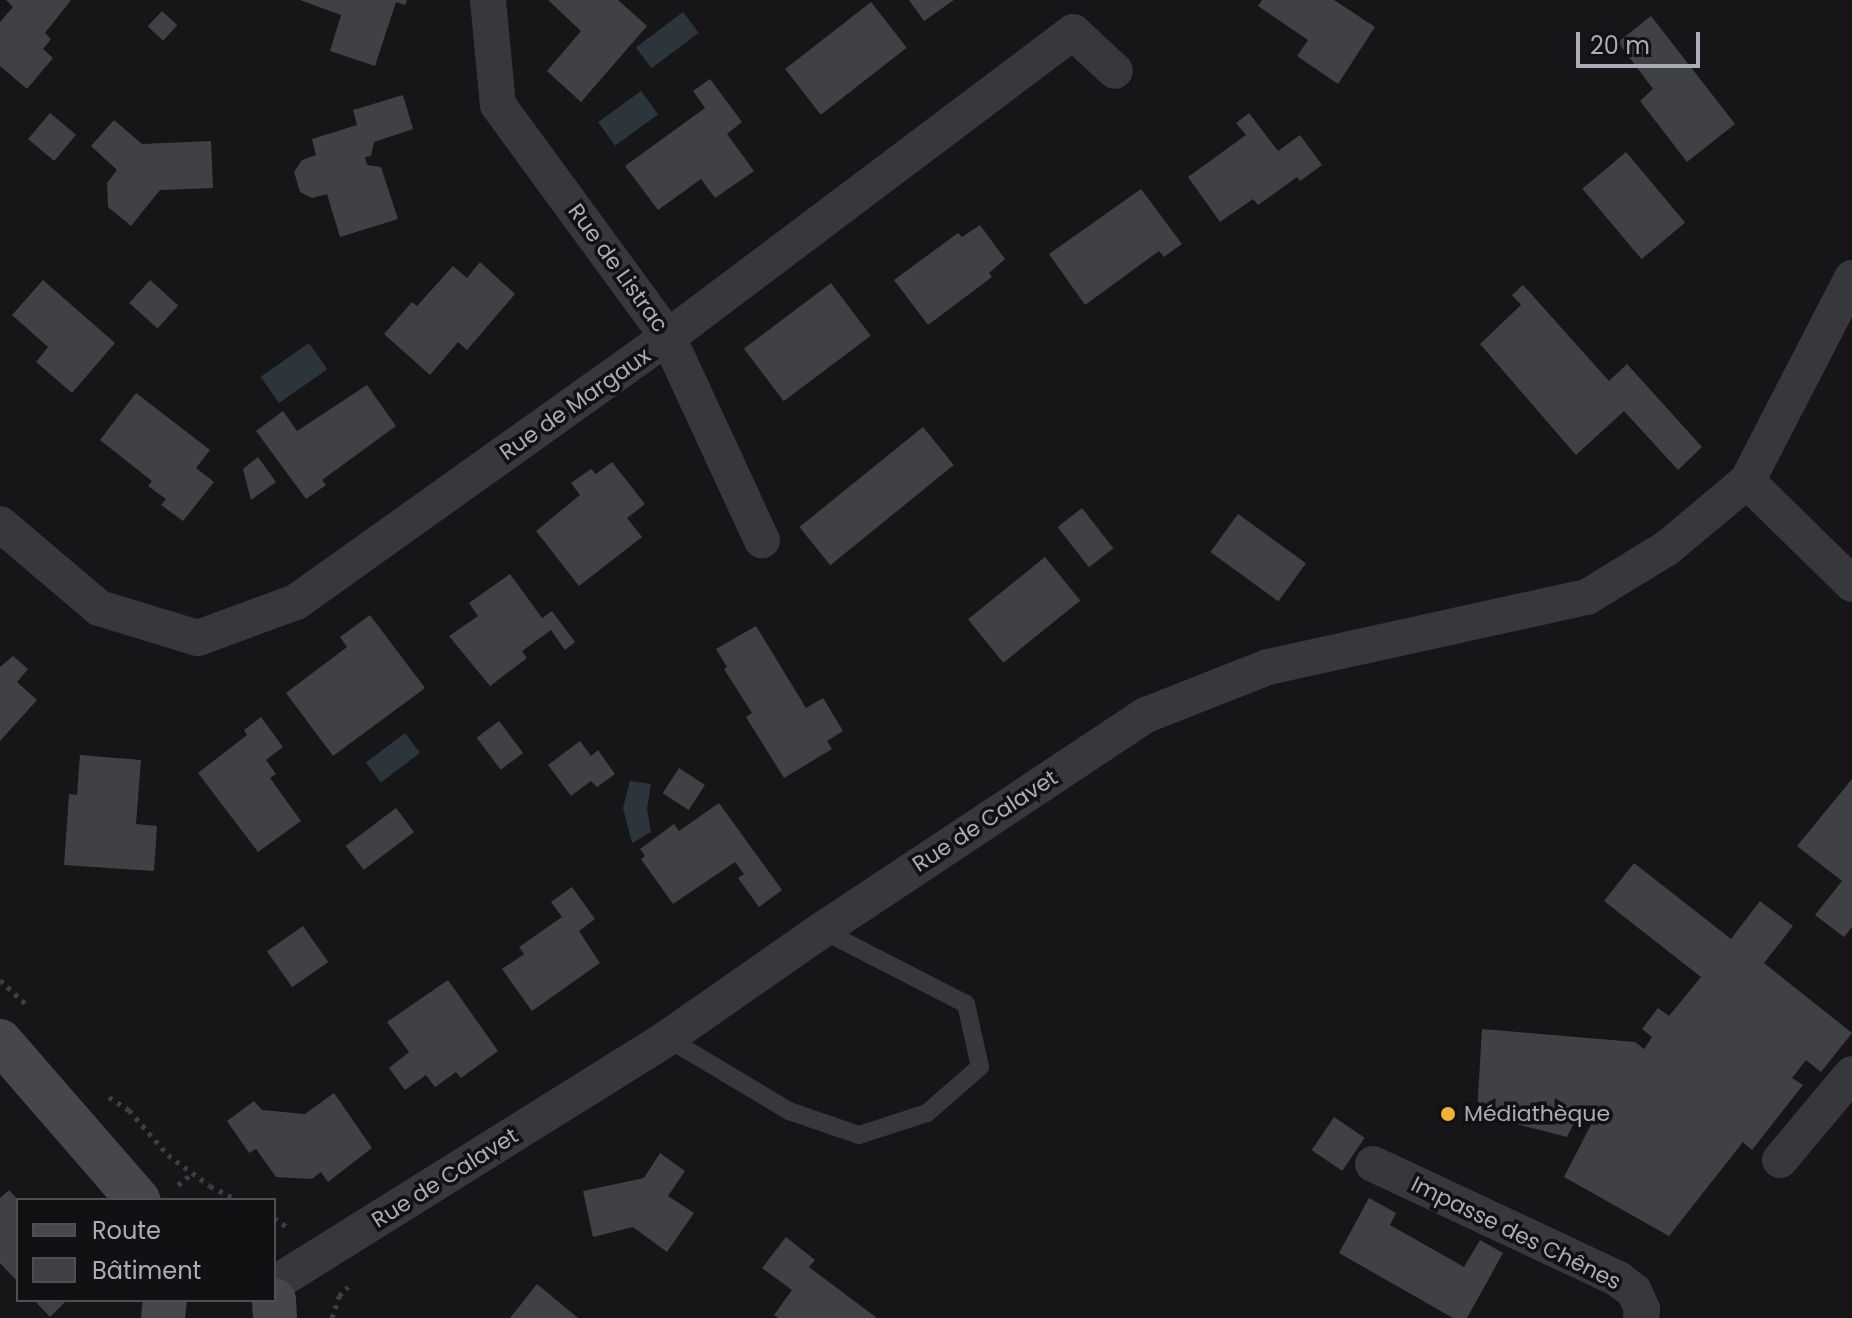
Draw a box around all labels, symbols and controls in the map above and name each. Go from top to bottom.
scale bar [1580,16,1704,66]
text: 20 m [1590,29,1650,62]
street label: Rue de Listrac [563,199,673,337]
street label: Rue de Margaux [495,342,655,466]
street label: Rue de Calavet [908,764,1062,878]
place label: Médiathèque [1464,1101,1610,1127]
marker: Médiathèque [1439,1105,1457,1123]
street label: Rue de Calavet [367,1122,523,1234]
street label: Impasse des Chênes [1407,1171,1625,1295]
legend [16,1198,276,1302]
text: Route [92,1214,161,1247]
text: Bâtiment [92,1254,201,1287]

